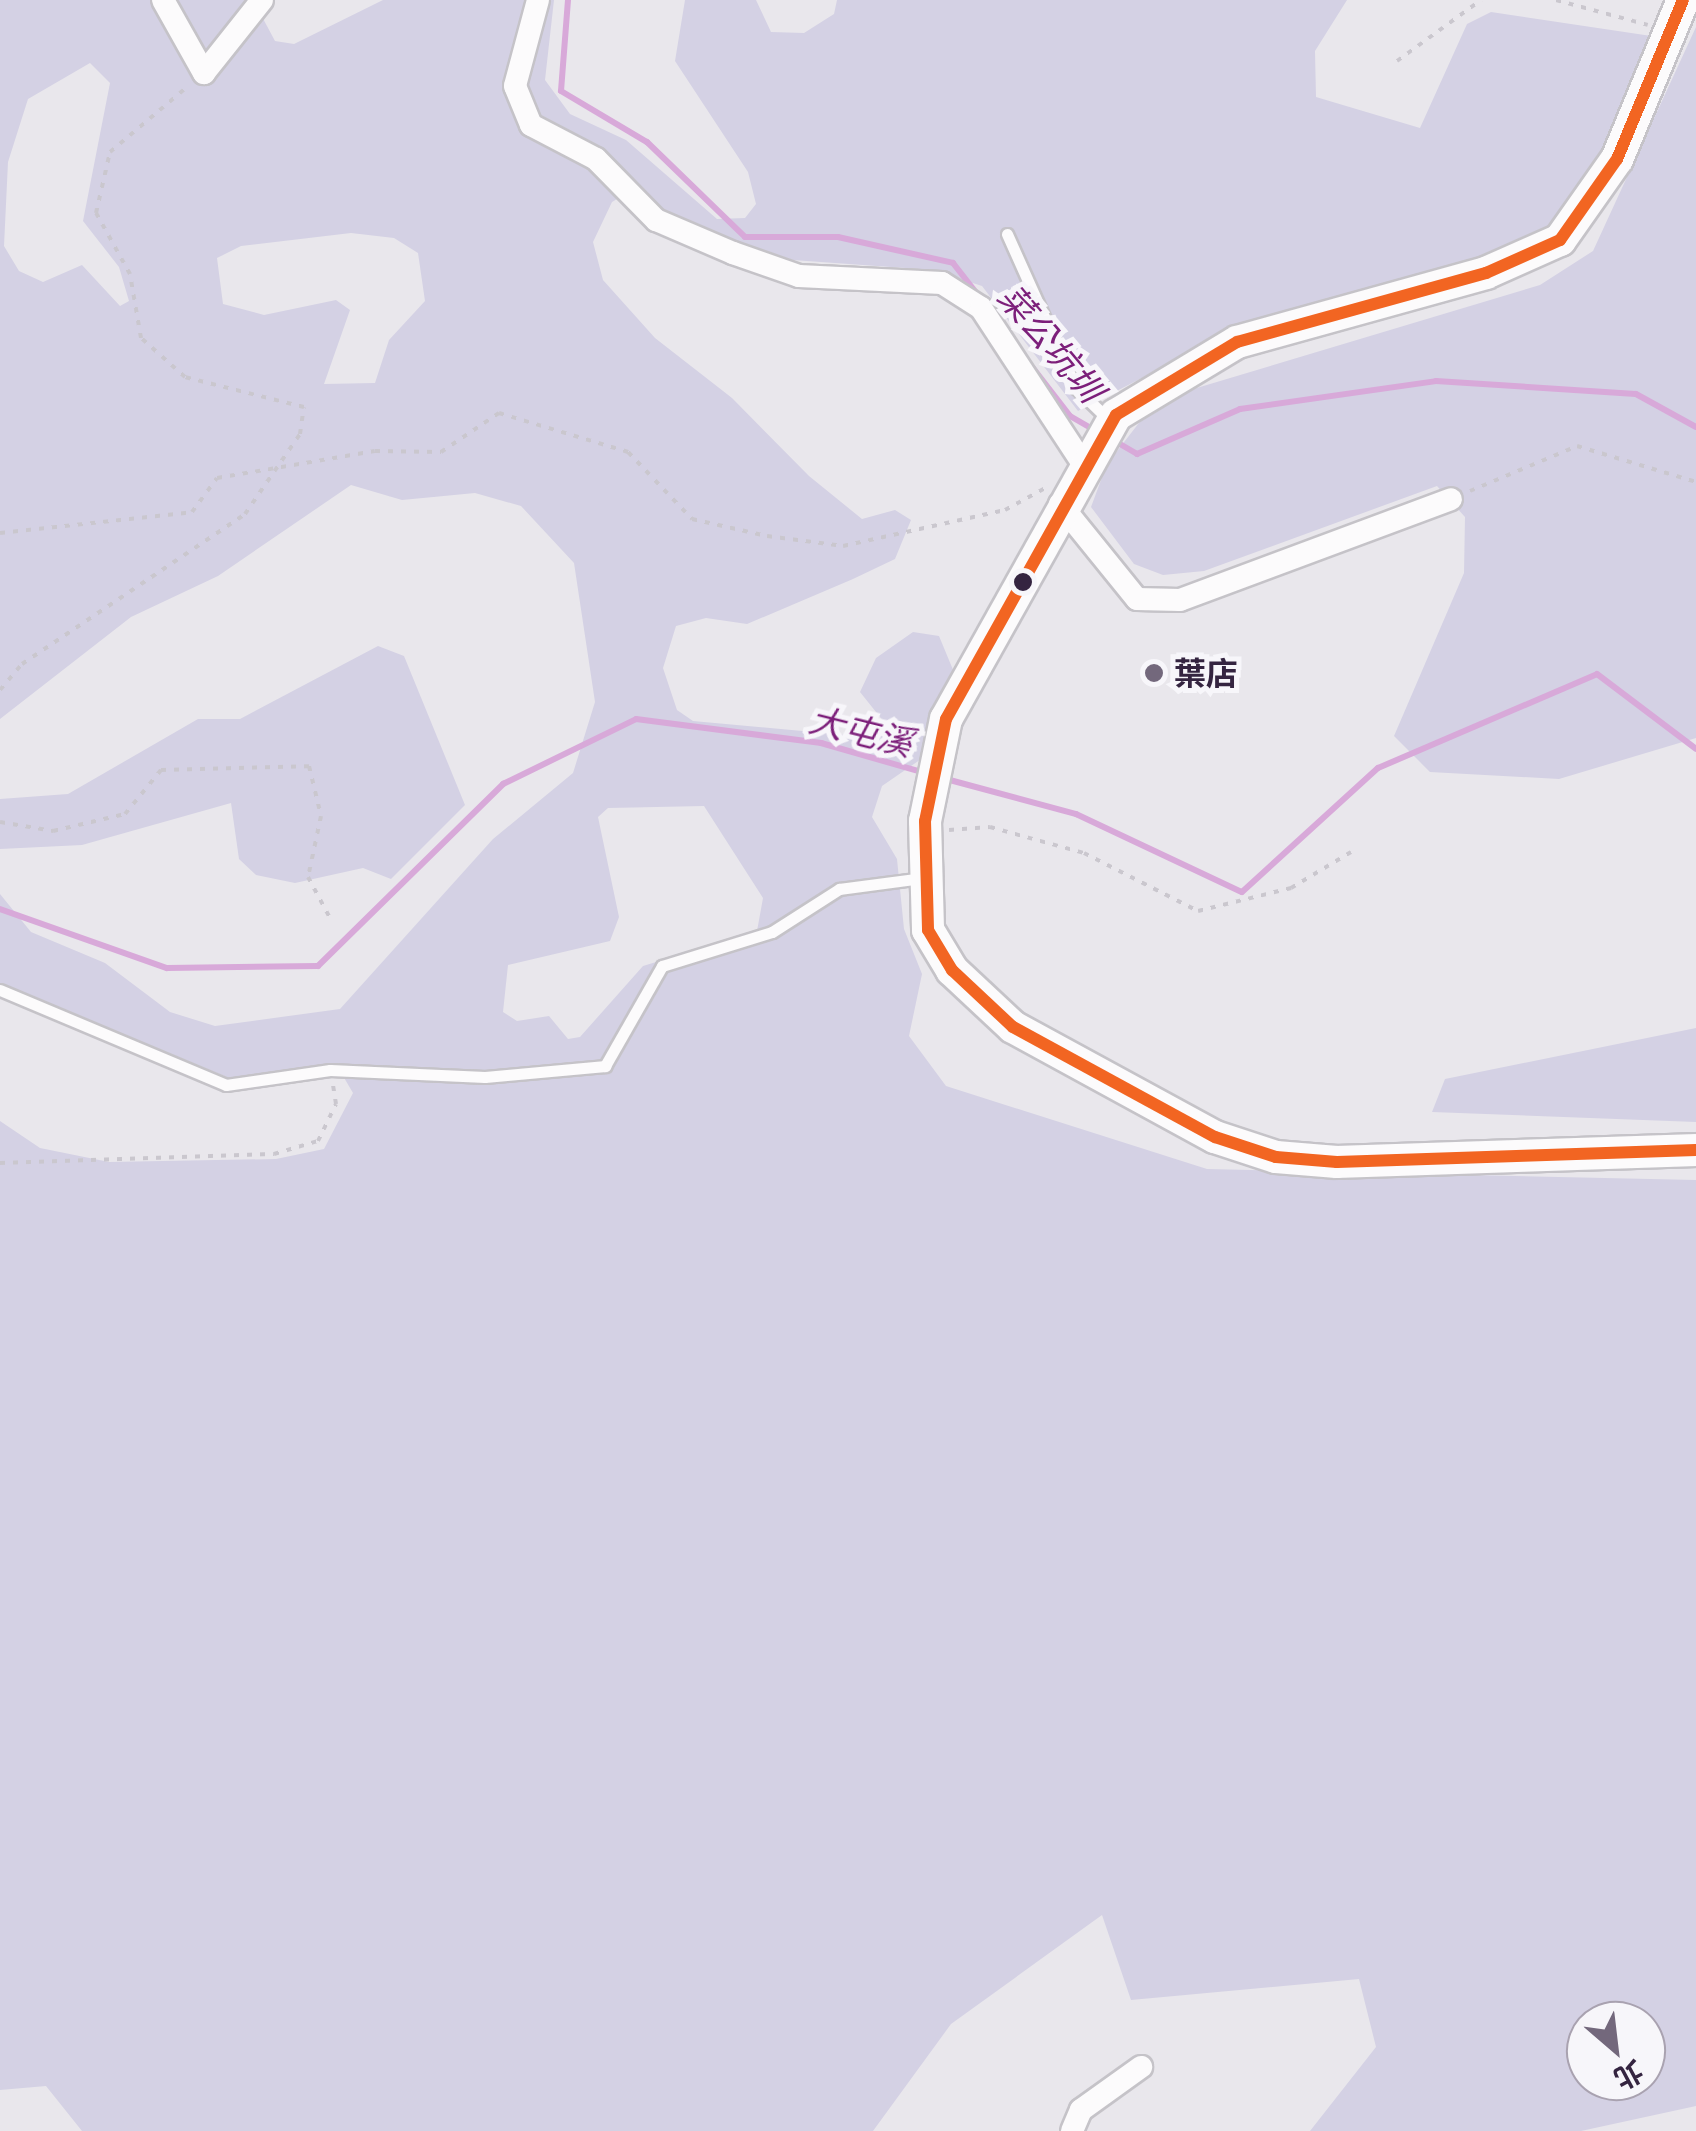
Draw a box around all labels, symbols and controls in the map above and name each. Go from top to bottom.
water label: 菜公坑圳 [990,276,1112,410]
unlabelled marker [1013,572,1033,592]
place label: 葉店 [1174,654,1238,692]
marker: 葉店 [1143,662,1165,684]
water label: 大屯溪 [805,698,917,764]
north arrow [1566,2001,1666,2101]
text: 北 [1608,2052,1650,2099]

